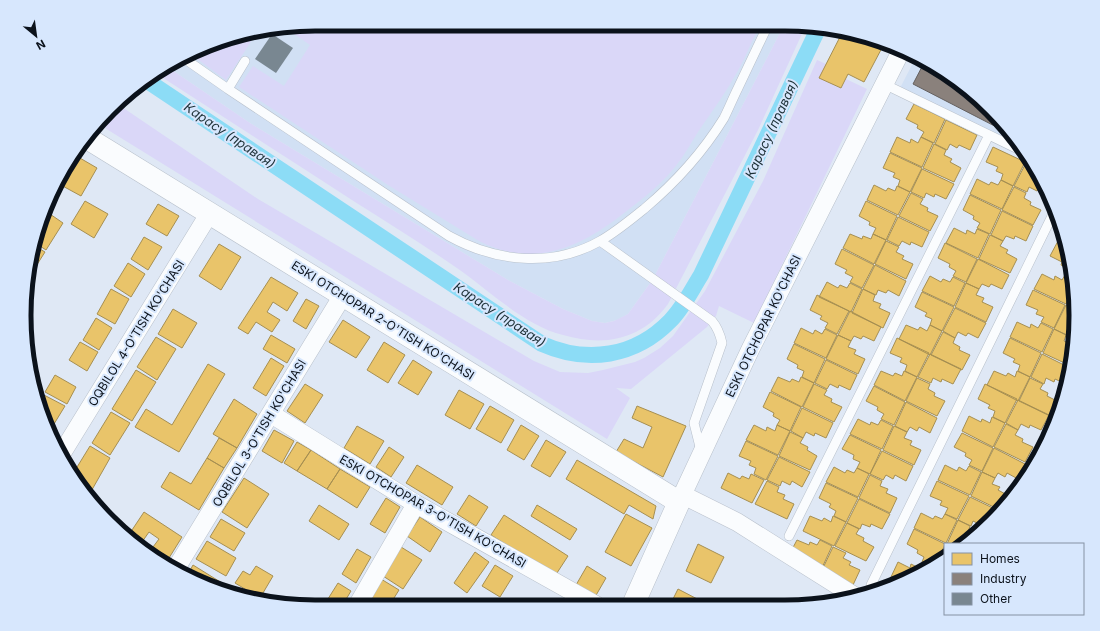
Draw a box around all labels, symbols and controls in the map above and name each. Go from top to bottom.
north arrow [16,16,56,56]
text: N [34,37,48,53]
water label: Карасу (правая) [741,77,801,181]
water label: Карасу (правая) [181,99,279,171]
street label: ESKI OTCHOPAR KO'CHASI [722,253,804,399]
street label: OQBILOL 4-O'TISH KO'CHASI [85,257,187,409]
street label: ESKI OTCHOPAR 2-O'TISH KO'CHASI [289,257,477,383]
water label: Карасу (правая) [451,278,549,350]
street label: OQBILOL 3-O'TISH KO'CHASI [209,357,309,509]
street label: ESKI OTCHOPAR 3-O'TISH KO'CHASI [337,451,529,571]
legend [944,543,1084,615]
text: Homes [980,551,1020,566]
text: Industry [980,571,1027,586]
text: Other [980,591,1012,606]

